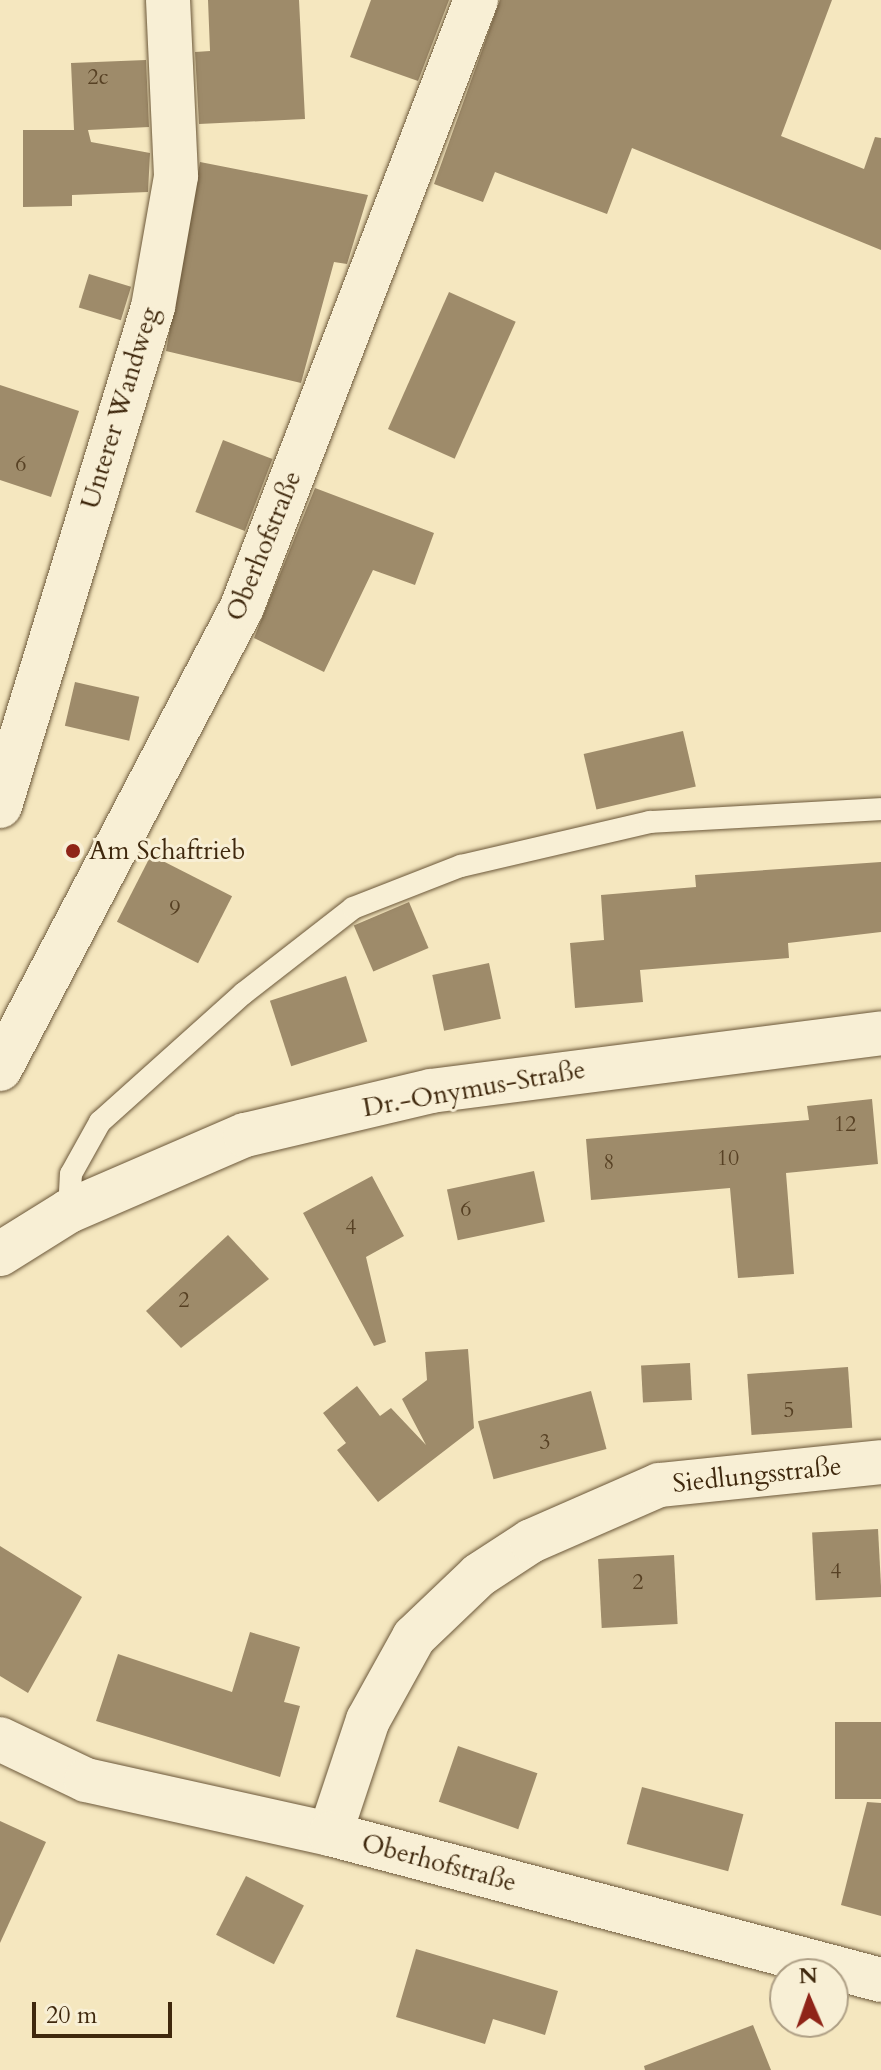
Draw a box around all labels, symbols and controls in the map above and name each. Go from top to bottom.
house number: 2c [87,65,109,91]
street label: Unterer Wandweg [74,303,166,513]
house number: 6 [15,452,27,478]
street label: Oberhofstraße [220,466,308,626]
place label: Am Schaftrieb [89,835,246,867]
marker: Am Schaftrieb [64,842,82,860]
house number: 9 [169,896,181,922]
street label: Dr.-Onymus-Straße [360,1054,588,1124]
house number: 12 [834,1112,856,1138]
house number: 10 [717,1146,739,1172]
house number: 8 [603,1150,615,1176]
house number: 6 [460,1197,472,1223]
house number: 4 [345,1215,357,1241]
house number: 2 [178,1288,190,1314]
house number: 5 [783,1398,795,1424]
house number: 3 [539,1430,551,1456]
street label: Siedlungsstraße [671,1451,843,1499]
house number: 4 [830,1559,842,1585]
house number: 2 [632,1570,644,1596]
street label: Oberhofstraße [358,1827,520,1899]
north arrow [769,1958,849,2038]
text: N [798,1961,818,1991]
scale bar [36,1986,176,2036]
text: 20 m [46,1999,97,2032]

